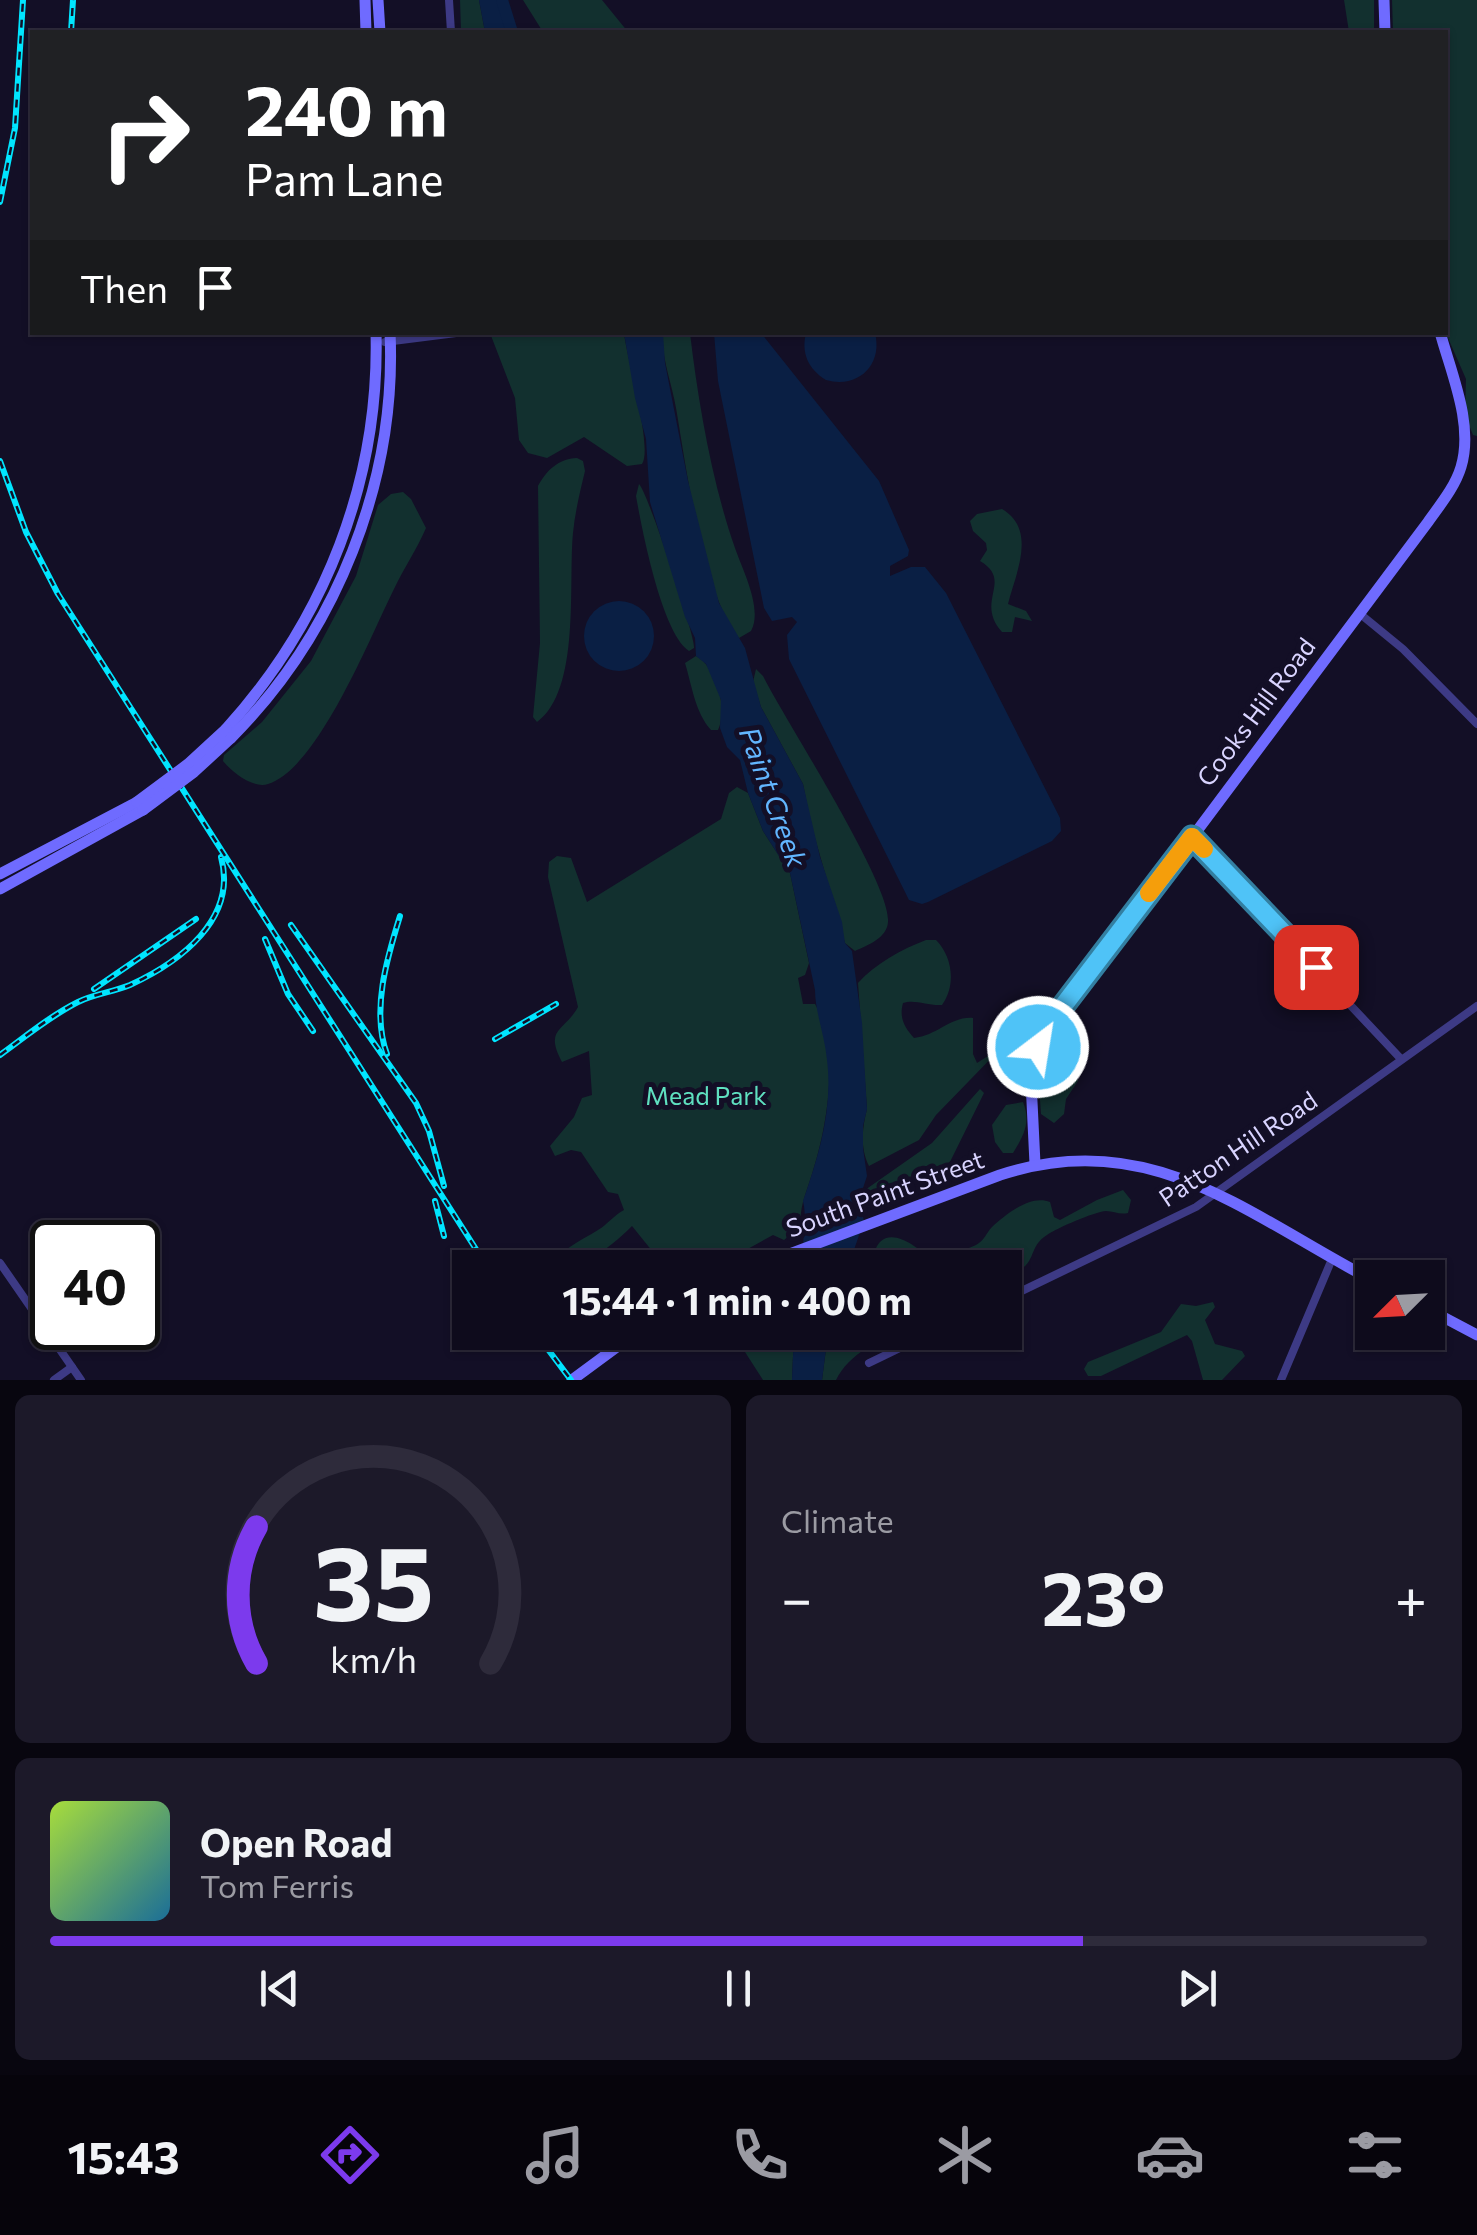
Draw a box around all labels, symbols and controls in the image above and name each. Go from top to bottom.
text: 240 m [245,65,448,150]
icon: right [80,70,210,200]
text: Pam Lane [245,150,443,205]
icon: arrive [188,260,243,315]
text: Then [80,264,168,311]
street label: Cooks Hill Road [1190,631,1321,791]
water label: Paint Creek [733,722,815,872]
pin [1274,925,1359,1010]
icon: arrive [1289,940,1344,995]
position arrow [986,995,1090,1099]
park label: Mead Park [645,1080,767,1110]
street label: Patton Hill Road [1153,1084,1322,1212]
street label: South Paint Street [782,1143,988,1243]
speed limit sign: 40 [30,1220,160,1350]
north arrow [1355,1260,1445,1350]
map controls [1355,1260,1445,1350]
text: 15:44 · 1 min · 400 m [562,1276,912,1323]
text: Climate [781,1500,894,1540]
text: 35 [312,1515,434,1642]
text: 23° [1042,1550,1165,1641]
text: − [781,1563,812,1630]
text: + [1395,1563,1427,1630]
text: km/h [330,1637,416,1680]
text: Open Road [200,1818,393,1865]
text: Tom Ferris [200,1865,354,1905]
icon: previous [252,1961,307,2016]
icon: pause [711,1961,766,2016]
icon: next [1170,1961,1225,2016]
icon: directions [315,2120,385,2190]
icon: music [520,2120,590,2190]
icon: phone [725,2120,795,2190]
icon: climate [930,2120,1000,2190]
icon: car [1135,2120,1205,2190]
icon: filters [1340,2120,1410,2190]
text: 15:43 [67,2128,180,2183]

